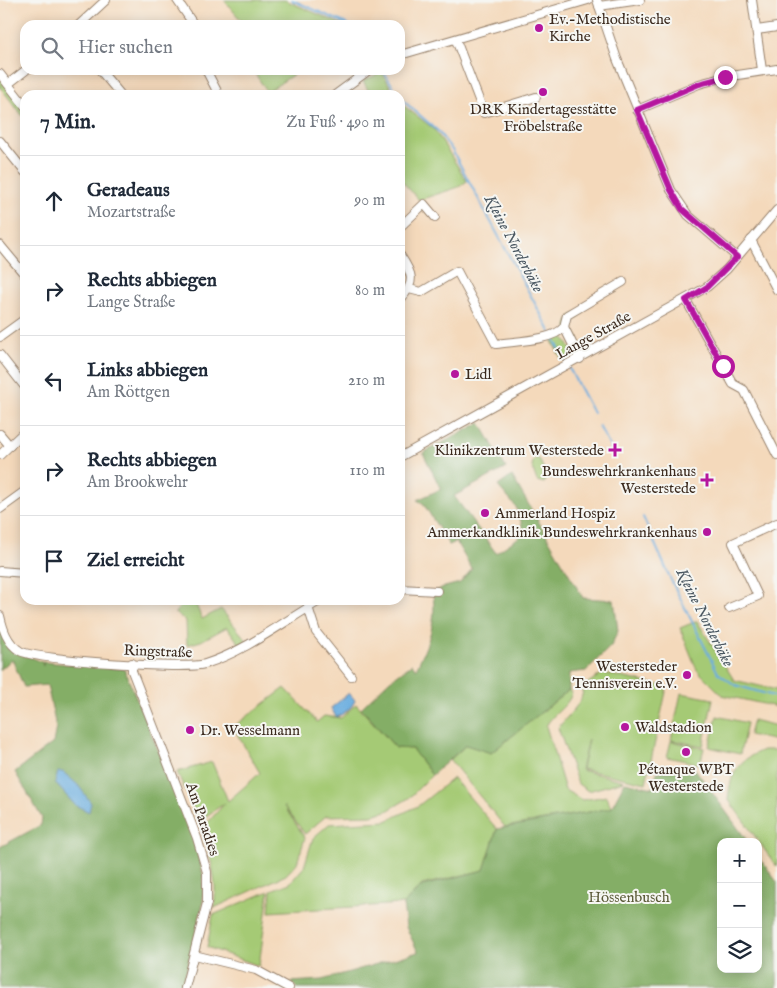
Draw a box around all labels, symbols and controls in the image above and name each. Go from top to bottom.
place label: Ev.-Methodistische Kirche [549,10,671,46]
search box [20,20,405,75]
marker: Ev.-Methodistische Kirche [533,22,545,34]
icon: search [38,34,66,62]
text: Hier suchen [78,36,173,60]
route end [714,66,737,89]
marker: DRK Kindertagesstätte Fröbelstraße [537,86,549,98]
place label: DRK Kindertagesstätte Fröbelstraße [470,100,616,136]
text: 7 Min. [40,109,95,136]
text: Zu Fuß · 490 m [286,113,385,133]
text: Geradeaus [87,179,170,203]
icon: ahead [40,187,68,215]
text: 90 m [354,191,385,211]
water label: Kleine Norderbäke [479,191,548,297]
text: Mozartstraße [87,203,176,223]
text: Rechts abbiegen [87,269,217,293]
icon: right [40,277,68,305]
text: 80 m [355,281,385,301]
text: Lange Straße [87,293,175,313]
street label: Lange Straße [552,307,634,364]
route start [712,355,735,378]
text: Links abbiegen [87,359,208,383]
place label: Lidl [465,365,493,384]
icon: left [40,367,68,395]
marker: Lidl [449,368,461,380]
text: 210 m [348,371,385,391]
text: Am Röttgen [87,383,170,403]
place label: Klinikzentrum Westerstede [434,441,604,460]
marker: Klinikzentrum Westerstede [608,443,622,457]
text: Rechts abbiegen [87,449,217,473]
icon: right [40,457,68,485]
text: 110 m [349,461,385,481]
place label: Bundeswehrkrankenhaus Westerstede [542,462,696,498]
text: Am Brookwehr [87,473,188,493]
marker: Bundeswehrkrankenhaus Westerstede [700,473,714,487]
place label: Ammerland Hospiz [494,504,616,523]
marker: Ammerland Hospiz [479,507,491,519]
place label: Ammerkandklinik Bundeswehrkrankenhaus [426,523,697,542]
marker: Ammerkandklinik Bundeswehrkrankenhaus [701,526,713,538]
icon: arrive [40,547,68,575]
text: Ziel erreicht [87,549,185,573]
water label: Kleine Norderbäke [670,564,738,671]
street label: Ringstraße [123,641,193,662]
place label: Westersteder Tennisverein e.V. [573,657,677,693]
marker: Westersteder Tennisverein e.V. [681,669,693,681]
place label: Waldstadion [635,718,712,737]
place label: Dr. Wesselmann [200,721,300,740]
marker: Waldstadion [619,721,631,733]
marker: Dr. Wesselmann [184,724,196,736]
marker: Pétanque WBT Westerstede [680,746,692,758]
place label: Pétanque WBT Westerstede [638,760,734,796]
street label: Am Paradies [181,779,224,858]
map controls [717,838,762,973]
button: + [717,838,762,883]
button: − [717,883,762,928]
park label: Hössenbusch [588,888,670,907]
button: layers [717,928,762,973]

